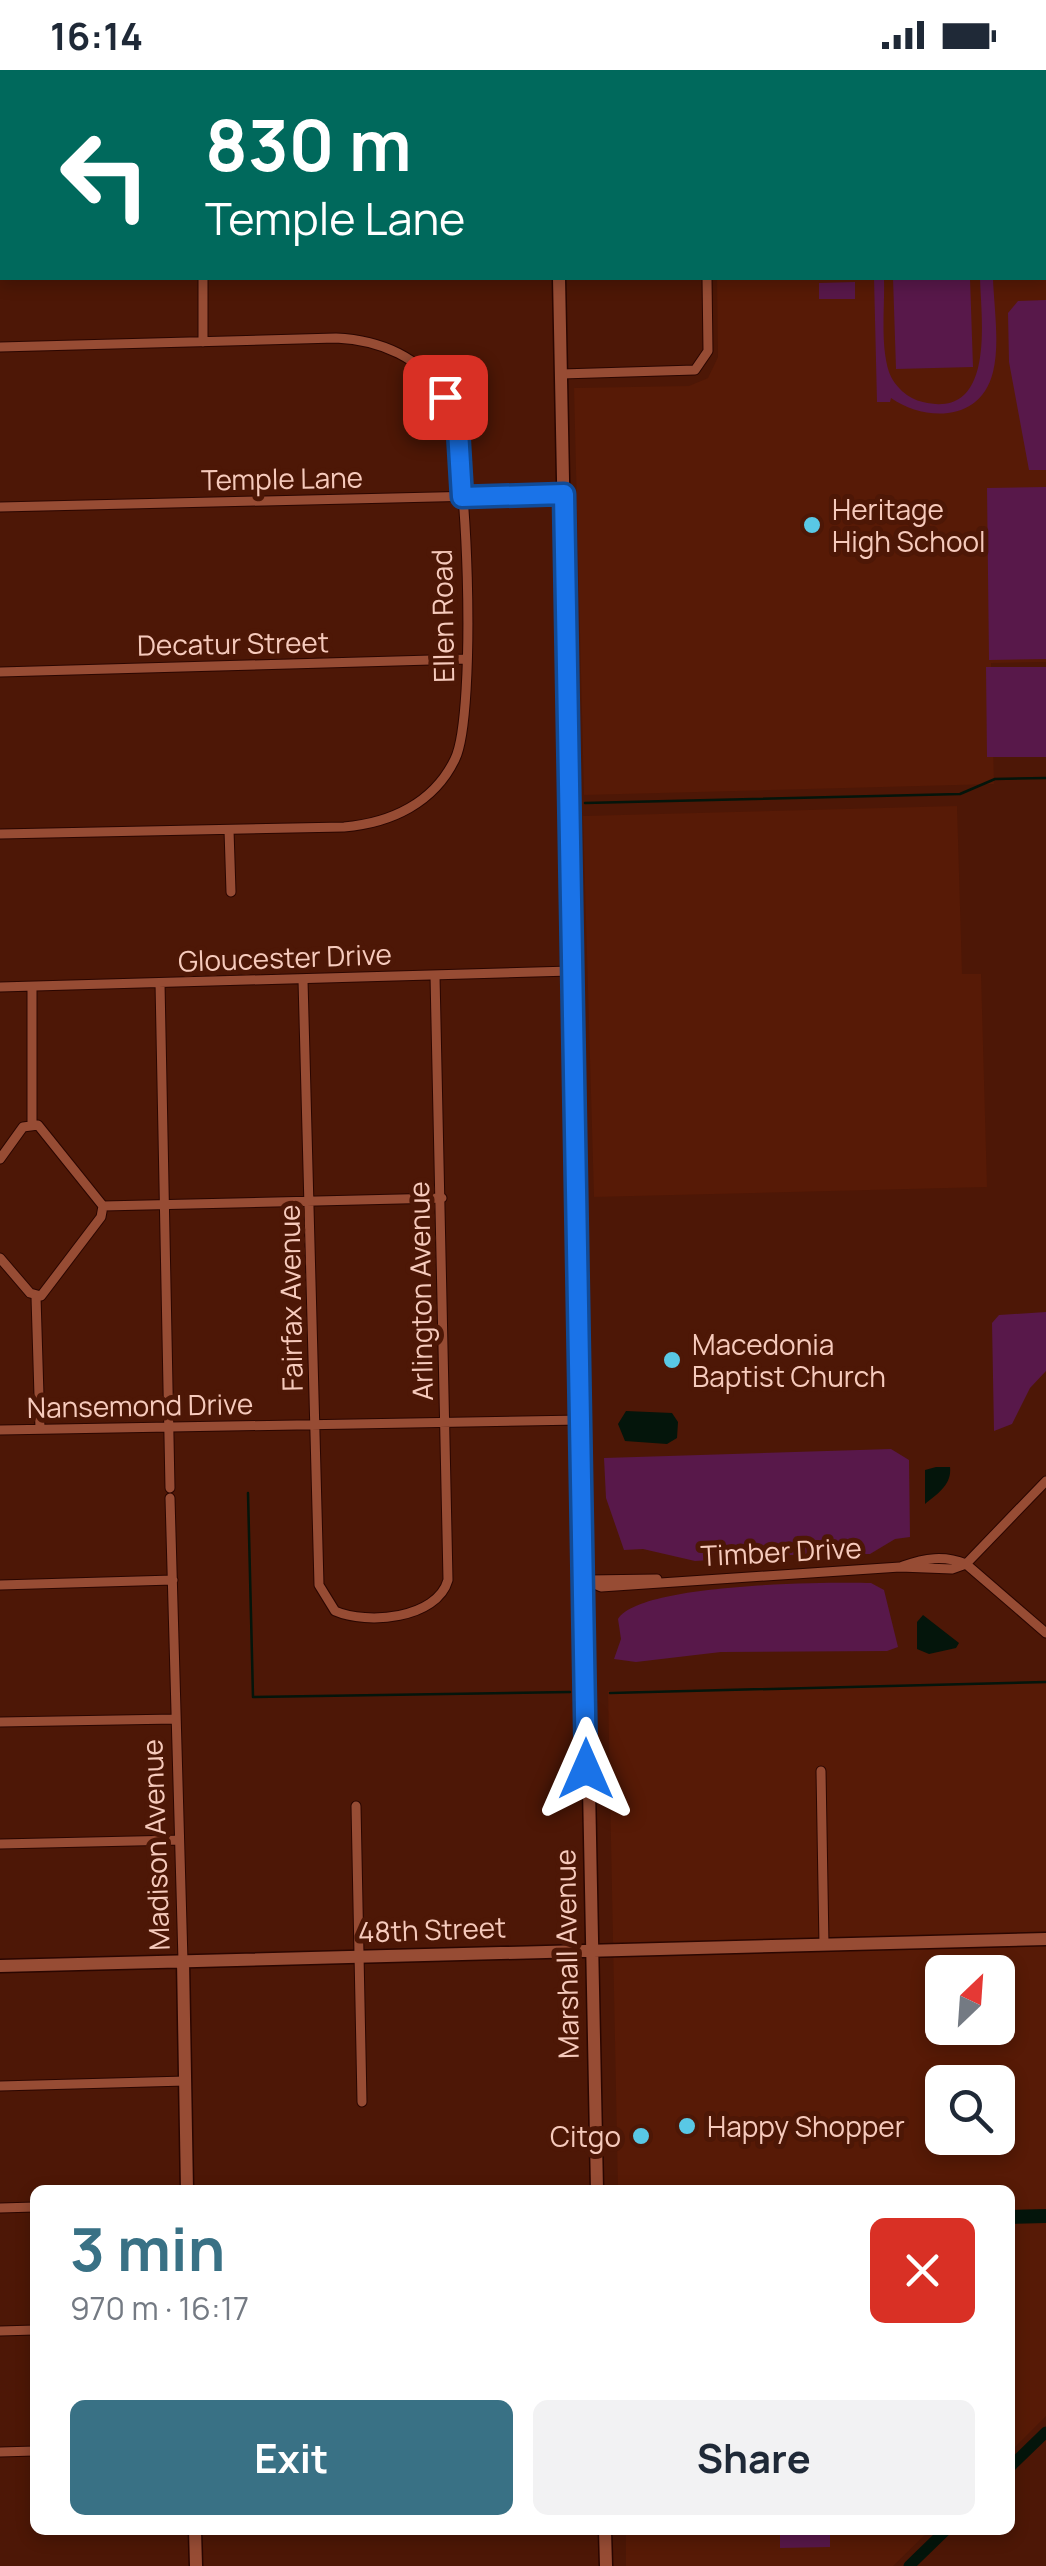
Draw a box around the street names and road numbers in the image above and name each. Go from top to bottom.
street label: Temple Lane [201,458,363,498]
street label: Ellen Road [422,549,462,683]
street label: Decatur Street [137,622,329,664]
street label: Gloucester Drive [178,934,392,980]
street label: Arlington Avenue [399,1181,441,1401]
street label: Fairfax Avenue [269,1204,311,1392]
street label: Nansemond Drive [26,1384,254,1426]
street label: Timber Drive [700,1528,862,1574]
street label: Madison Avenue [132,1739,178,1951]
street label: Marshall Avenue [545,1849,587,2059]
street label: 48th Street [357,1907,507,1951]

